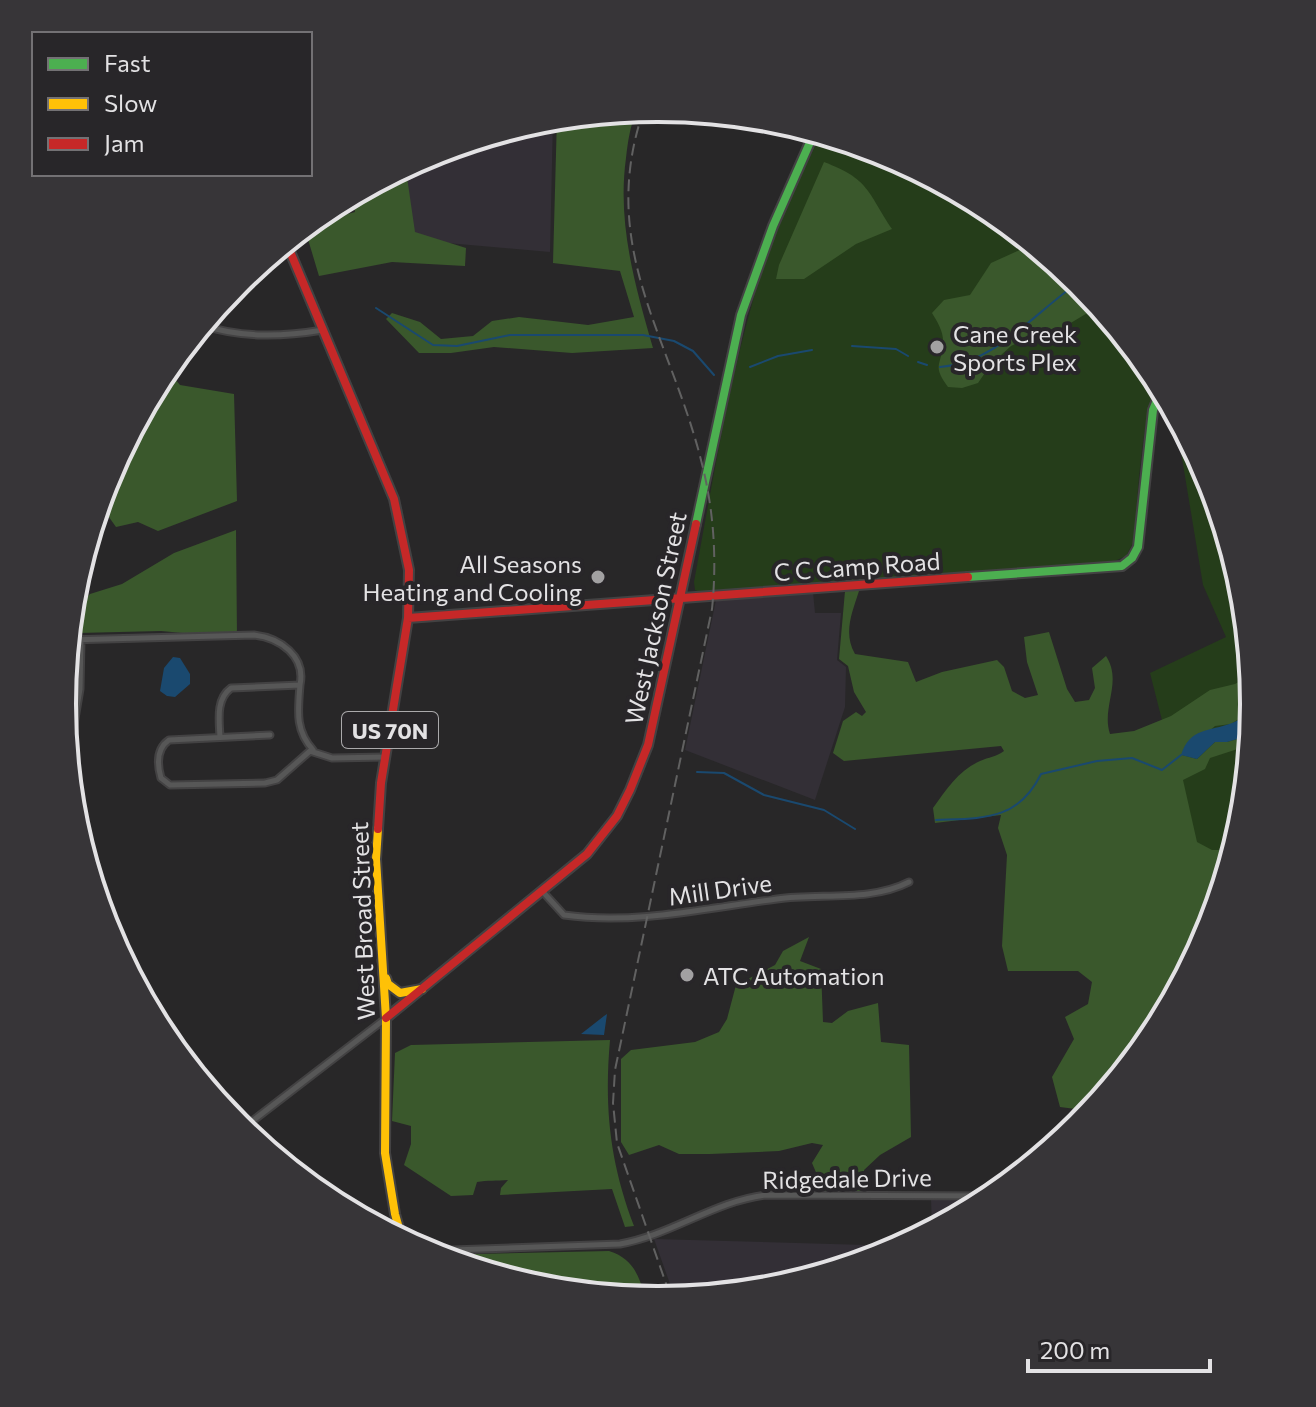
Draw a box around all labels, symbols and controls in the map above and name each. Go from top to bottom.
legend [32,32,312,176]
text: Fast [104,48,151,77]
text: Slow [104,88,157,117]
text: Jam [104,128,144,157]
place label: Cane Creek Sports Plex [953,319,1077,376]
marker: Cane Creek Sports Plex [928,338,946,356]
street label: West Jackson Street [618,509,692,727]
street label: C C Camp Road [773,546,941,586]
place label: All Seasons Heating and Cooling [363,549,582,606]
marker: All Seasons Heating and Cooling [589,568,607,586]
road number: US 70N [342,712,438,748]
street label: West Broad Street [344,821,380,1021]
street label: Mill Drive [667,867,773,911]
place label: ATC Automation [703,961,884,990]
marker: ATC Automation [678,966,696,984]
street label: Ridgedale Drive [762,1162,932,1194]
scale bar [1028,1323,1210,1373]
text: 200 m [1040,1335,1110,1364]

